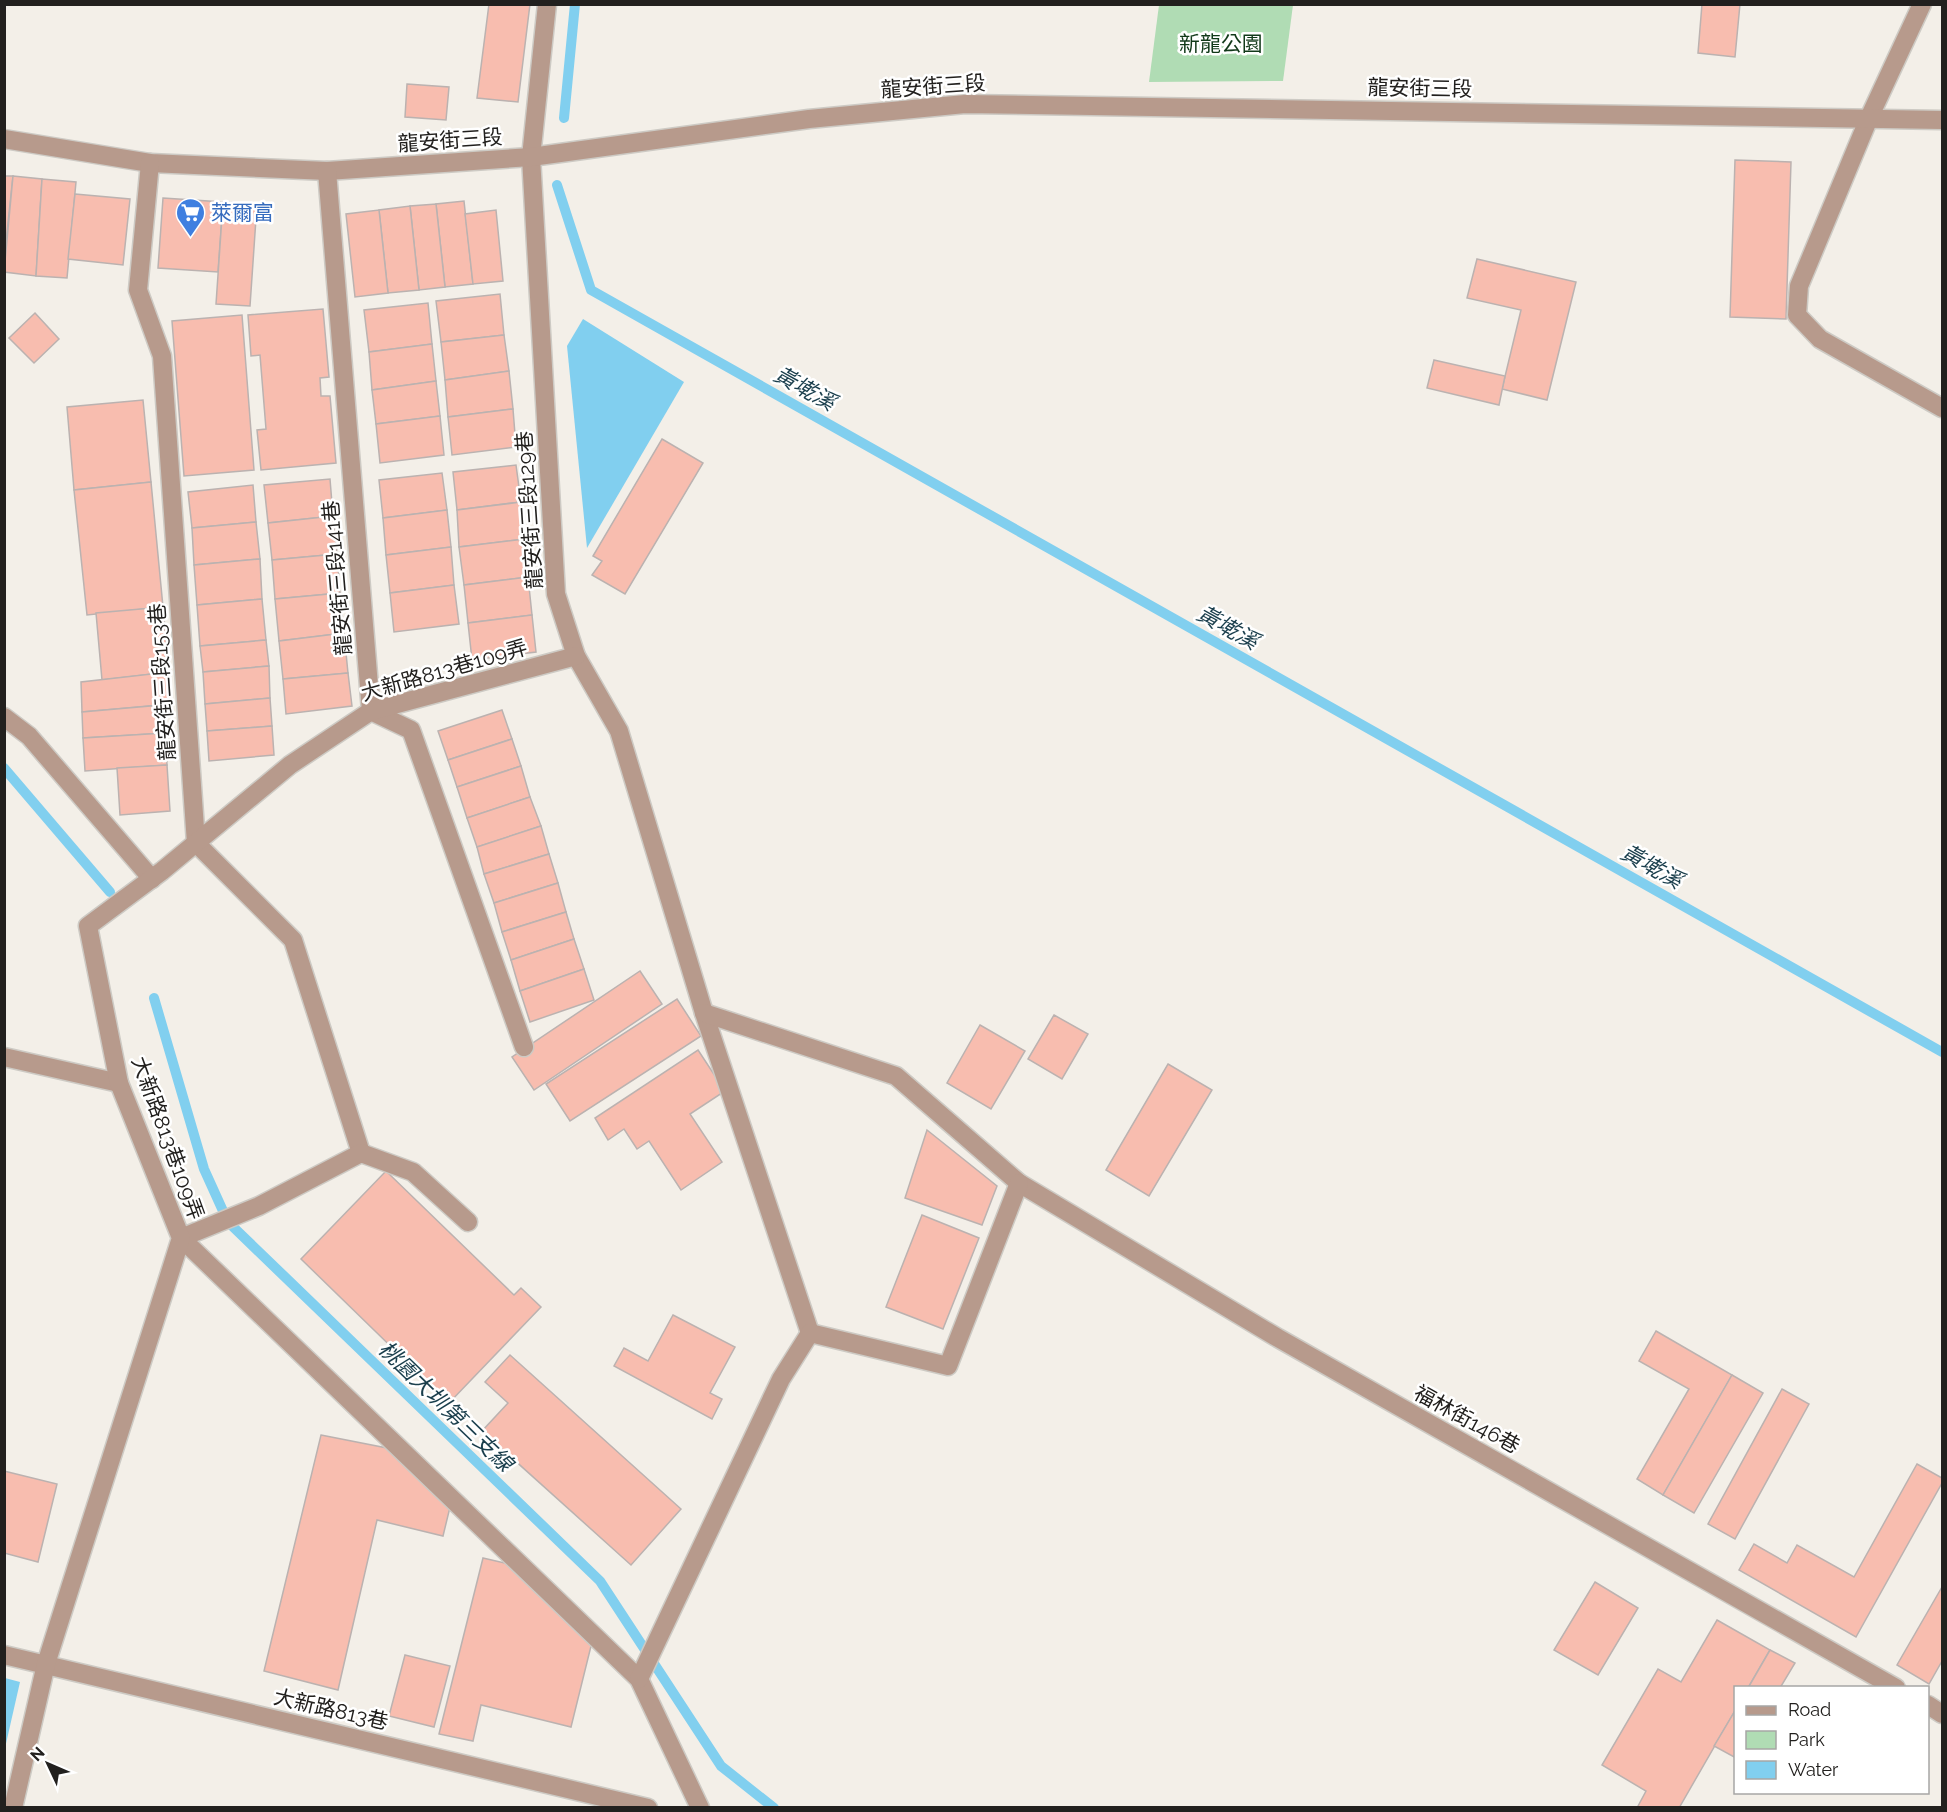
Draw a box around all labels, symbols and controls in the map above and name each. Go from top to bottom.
park label: 新龍公園 [1179,31,1263,56]
street label: 龍安街三段 [880,70,986,102]
street label: 龍安街三段 [1367,75,1473,101]
street label: 龍安街三段 [397,124,503,156]
supermarket icon: 萊爾富 [174,196,206,238]
place label: 萊爾富 [211,200,274,225]
water label: 黃墘溪 [770,361,843,417]
street label: 龍安街三段129巷 [511,430,547,590]
street label: 龍安街三段141巷 [318,499,356,657]
water label: 黃墘溪 [1193,600,1266,656]
street label: 龍安街三段153巷 [144,602,180,762]
street label: 大新路813巷109弄 [358,634,530,706]
water label: 黃墘溪 [1617,839,1690,895]
street label: 大新路813巷109弄 [127,1053,209,1223]
water label: 桃園大圳第三支線 [374,1336,520,1479]
street label: 福林街146巷 [1410,1380,1524,1458]
street label: 大新路813巷 [271,1684,391,1734]
legend [1734,1686,1929,1794]
text: Road [1788,1699,1831,1720]
text: Park [1788,1729,1825,1750]
north arrow [18,1734,78,1794]
text: N [26,1743,49,1765]
text: Water [1788,1759,1839,1780]

